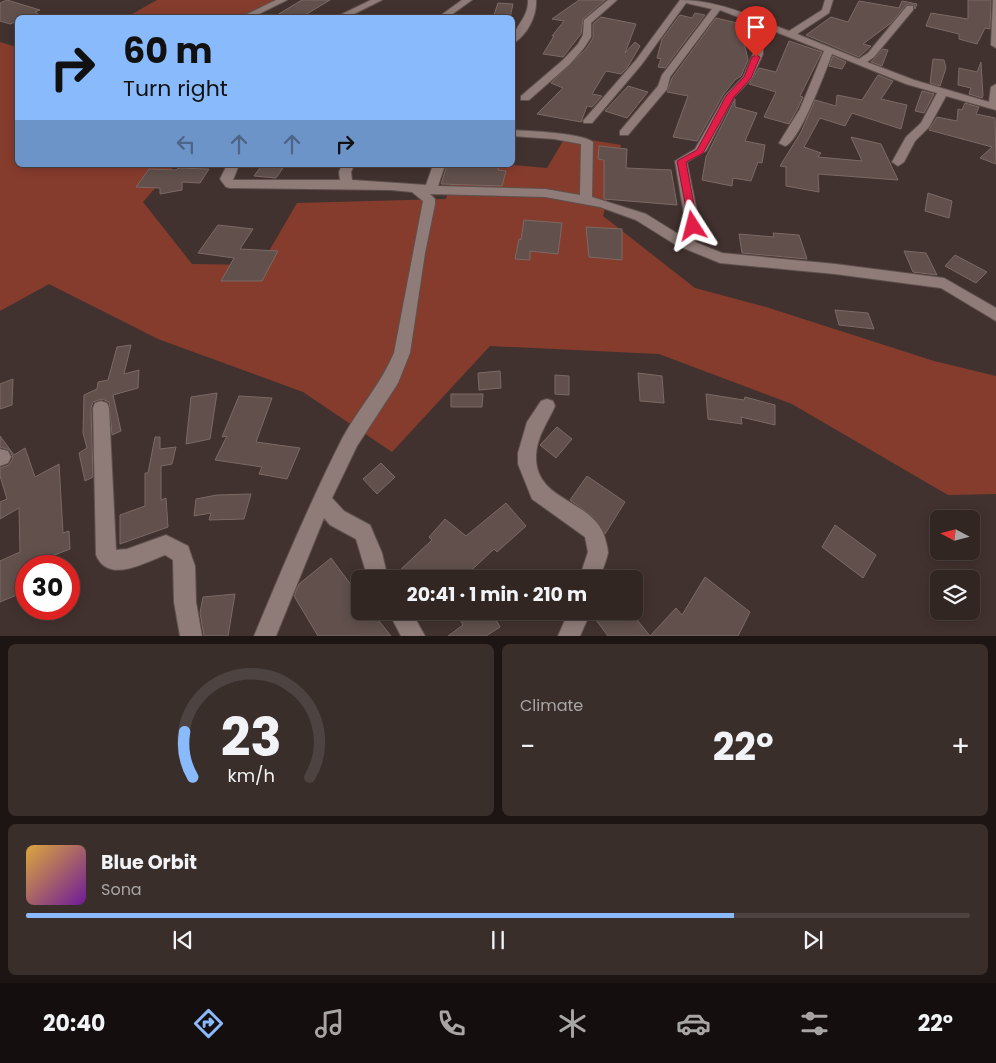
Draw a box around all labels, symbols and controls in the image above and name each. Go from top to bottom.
pin [735,6,777,57]
icon: arrive [742,13,770,41]
text: 60 m [123,26,213,75]
icon: right [40,35,105,100]
text: Turn right [123,73,228,104]
icon: left [172,130,200,158]
icon: ahead [225,130,253,158]
icon: ahead [278,130,306,158]
icon: right [331,130,359,158]
position arrow [666,199,718,251]
north arrow [930,510,980,560]
map controls [930,510,980,620]
speed limit sign: 30 [15,555,80,620]
button: layers [930,570,980,620]
text: 20:41 · 1 min · 210 m [407,581,587,608]
text: Climate [520,694,583,717]
text: 23 [220,701,282,774]
text: 22° [713,720,774,773]
text: − [520,727,535,766]
text: + [951,727,970,766]
text: km/h [227,763,275,788]
text: Blue Orbit [101,849,197,876]
text: Sona [101,878,142,901]
icon: previous [169,926,197,954]
icon: pause [484,926,512,954]
icon: next [799,926,827,954]
icon: directions [191,1006,226,1041]
icon: music [312,1006,347,1041]
icon: phone [434,1006,469,1041]
icon: climate [555,1006,590,1041]
icon: car [676,1006,711,1041]
icon: filters [797,1006,832,1041]
text: 20:40 [43,1008,105,1039]
text: 22° [918,1008,953,1039]

